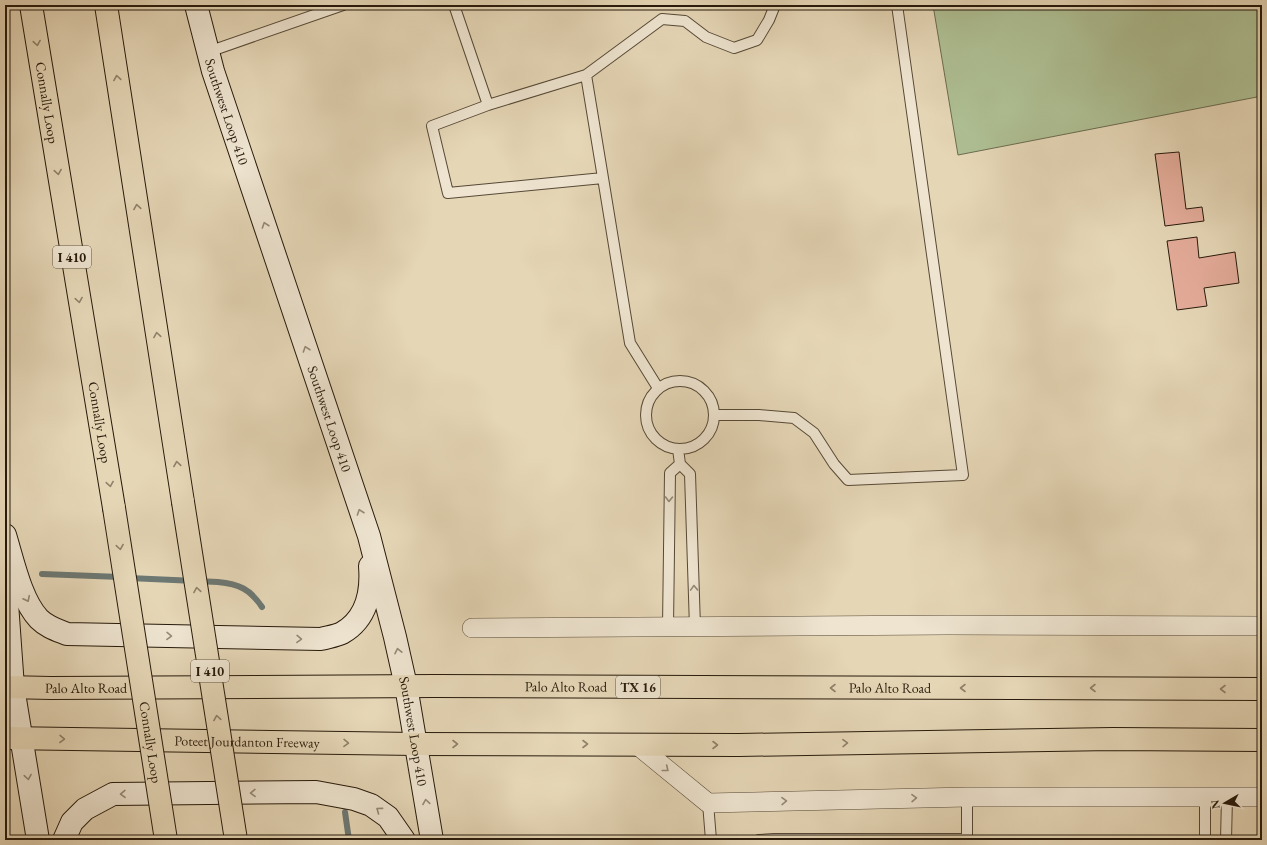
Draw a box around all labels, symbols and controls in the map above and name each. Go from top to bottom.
one-way arrow [32,40,41,47]
street label: Southwest Loop 410 [201,57,253,167]
street label: Connally Loop [32,61,63,145]
one-way arrow [113,75,122,81]
one-way arrow [53,169,62,175]
one-way arrow [133,204,142,210]
one-way arrow [261,222,269,229]
road number: I 410 [53,246,91,268]
one-way arrow [74,297,83,303]
one-way arrow [153,332,162,338]
one-way arrow [302,345,311,352]
street label: Southwest Loop 410 [304,363,356,475]
street label: Connally Loop [84,380,115,464]
one-way arrow [173,461,182,467]
one-way arrow [105,480,114,487]
one-way arrow [665,496,673,502]
one-way arrow [357,508,365,515]
one-way arrow [115,544,124,550]
one-way arrow [690,585,698,591]
one-way arrow [193,587,202,593]
one-way arrow [22,594,30,602]
one-way arrow [166,632,172,640]
one-way arrow [296,635,302,643]
one-way arrow [395,647,403,654]
road number: I 410 [191,660,229,682]
street label: Southwest Loop 410 [395,675,432,788]
road number: TX 16 [616,676,660,698]
street label: Palo Alto Road [525,677,608,696]
street label: Palo Alto Road [45,679,128,697]
street label: Palo Alto Road [849,679,932,697]
one-way arrow [830,684,836,692]
one-way arrow [960,684,966,692]
one-way arrow [1090,684,1096,693]
one-way arrow [1220,685,1226,693]
street label: Connally Loop [135,700,166,784]
one-way arrow [213,715,222,722]
street label: Poteet Jourdanton Freeway [174,731,321,752]
one-way arrow [59,735,65,743]
one-way arrow [343,739,349,747]
one-way arrow [842,739,848,748]
one-way arrow [452,740,458,748]
one-way arrow [582,740,588,748]
one-way arrow [712,741,718,749]
one-way arrow [662,764,669,771]
one-way arrow [23,774,32,781]
north arrow [1205,783,1245,823]
one-way arrow [250,789,256,797]
one-way arrow [120,790,126,798]
one-way arrow [911,794,917,802]
one-way arrow [781,797,787,805]
one-way arrow [422,798,431,805]
text: N [1207,799,1223,810]
one-way arrow [377,808,384,815]

